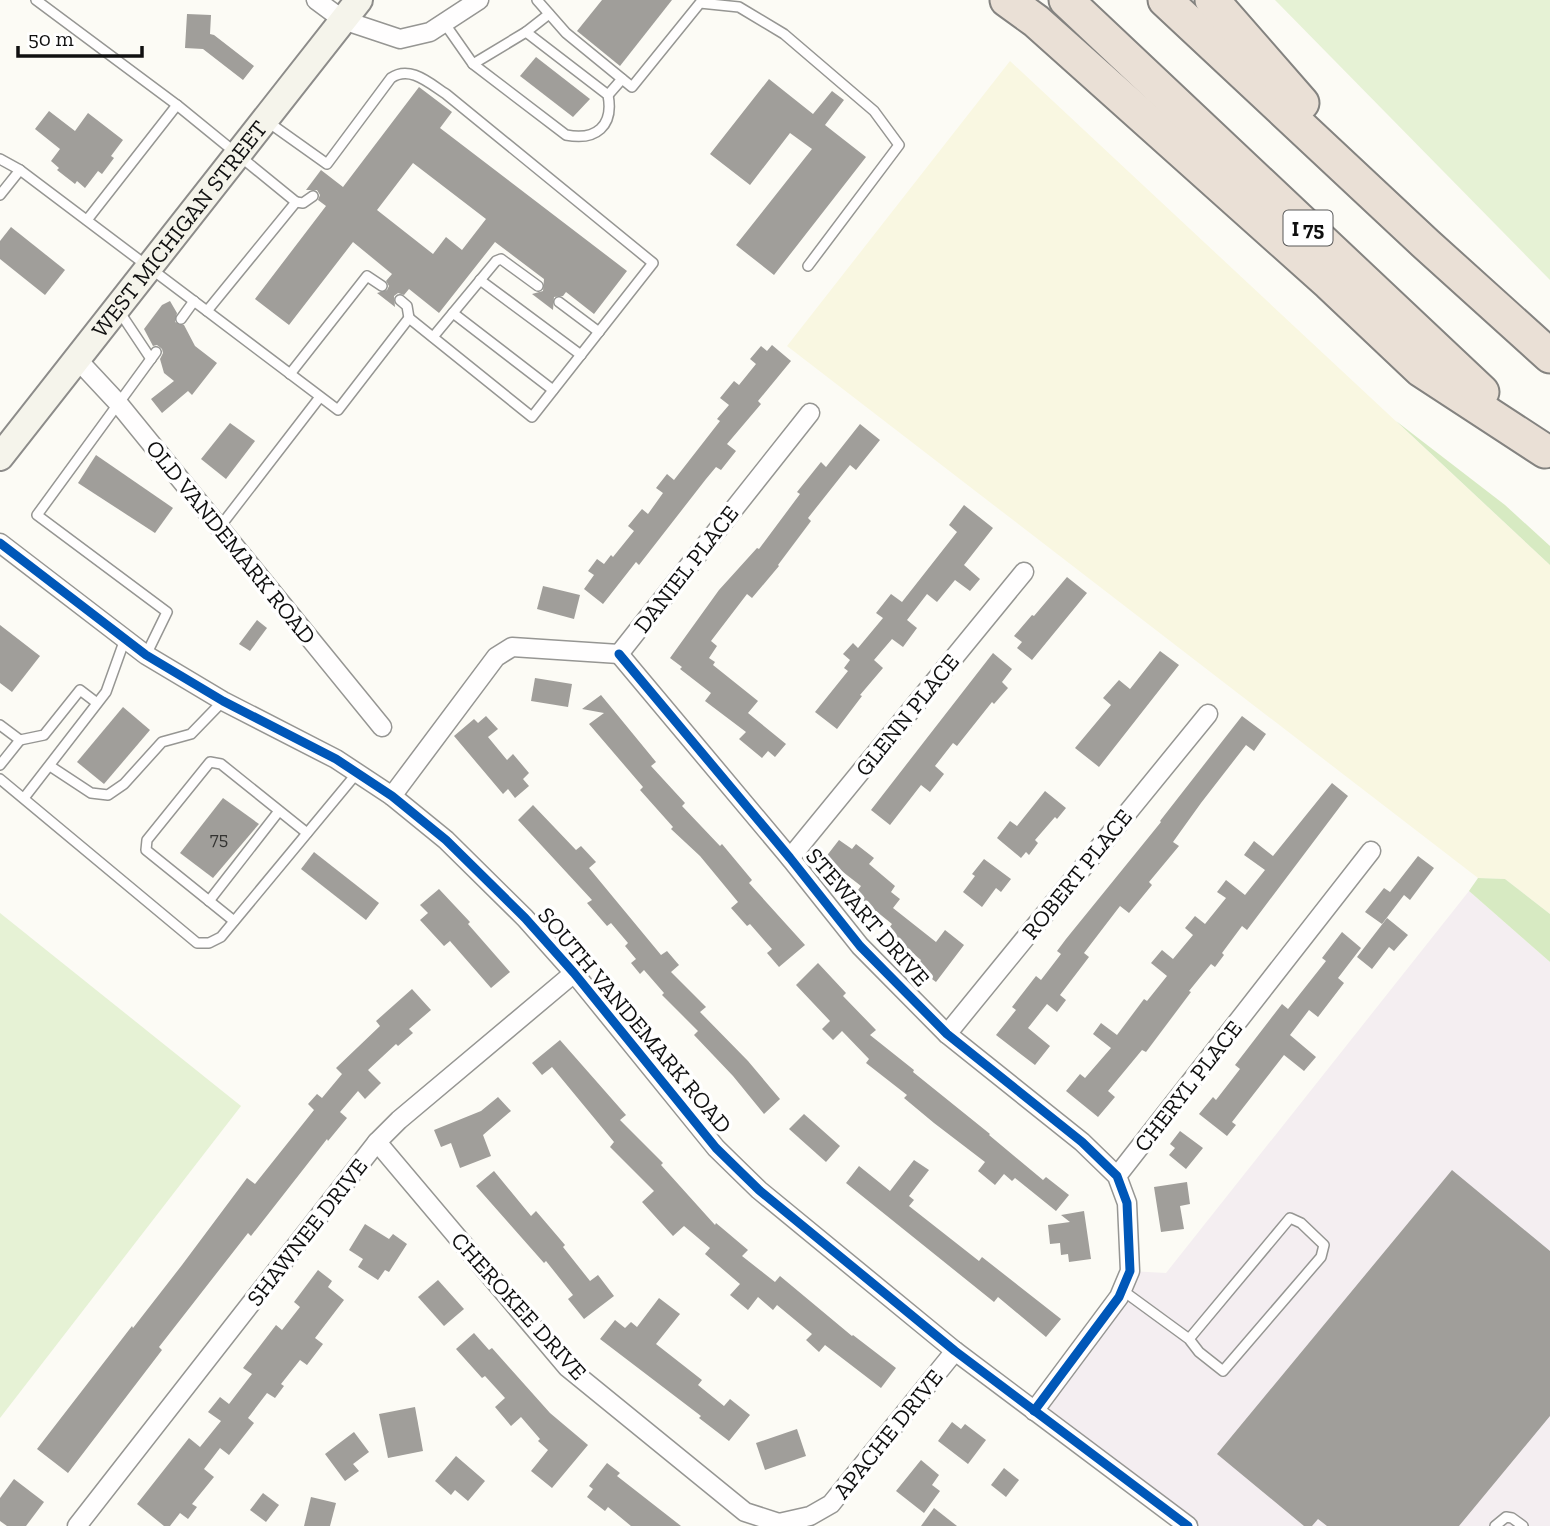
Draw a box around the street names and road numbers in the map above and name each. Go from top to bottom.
street label: WEST MICHIGAN STREET [85,115,273,343]
road number: I 75 [1284,210,1332,246]
street label: OLD VANDEMARK ROAD [140,434,322,650]
street label: DANIEL PLACE [628,500,744,638]
street label: GLENN PLACE [849,648,965,782]
street label: ROBERT PLACE [1016,803,1138,945]
street label: STEWART DRIVE [800,842,936,992]
street label: SOUTH VANDEMARK ROAD [532,901,738,1139]
street label: CHERYL PLACE [1128,1015,1248,1157]
street label: SHAWNEE DRIVE [241,1153,373,1311]
street label: CHEROKEE DRIVE [445,1226,593,1386]
street label: APACHE DRIVE [827,1364,949,1504]

